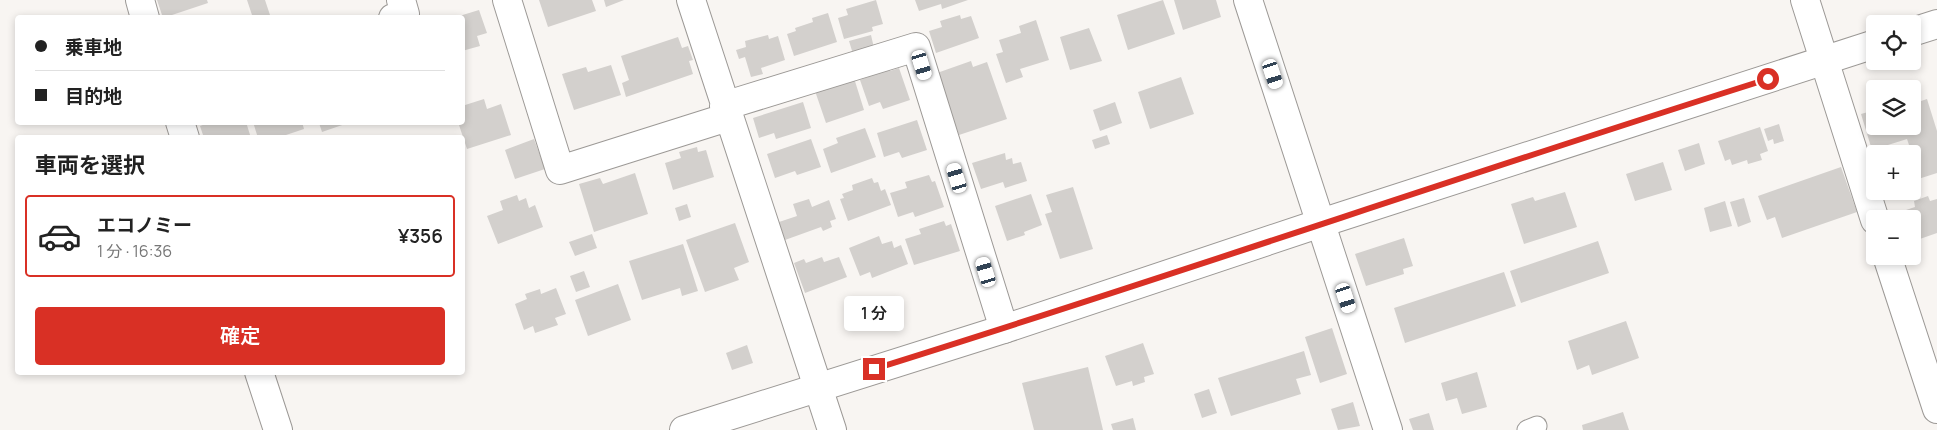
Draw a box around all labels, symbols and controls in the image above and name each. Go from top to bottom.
map controls [1866,15,1921,265]
button: locate [1866,15,1921,70]
text: 乗車地 [65,34,122,60]
car [910,48,933,82]
car [1261,57,1284,91]
route start [1757,68,1779,90]
button: layers [1866,80,1921,135]
text: 目的地 [65,83,122,109]
button: + [1866,145,1921,200]
text: 車両を選択 [35,150,145,180]
car [945,161,968,195]
button: − [1866,210,1921,265]
text: エコノミー [97,212,192,238]
icon: car [37,214,82,259]
text: ¥356 [398,223,443,249]
text: 1 分 · 16:36 [97,240,172,262]
car [974,255,997,289]
car [1334,281,1357,315]
callout: 1 分 [844,296,904,332]
text: 1 分 [861,302,887,324]
button: 確定 [35,307,445,365]
route end [863,358,885,380]

